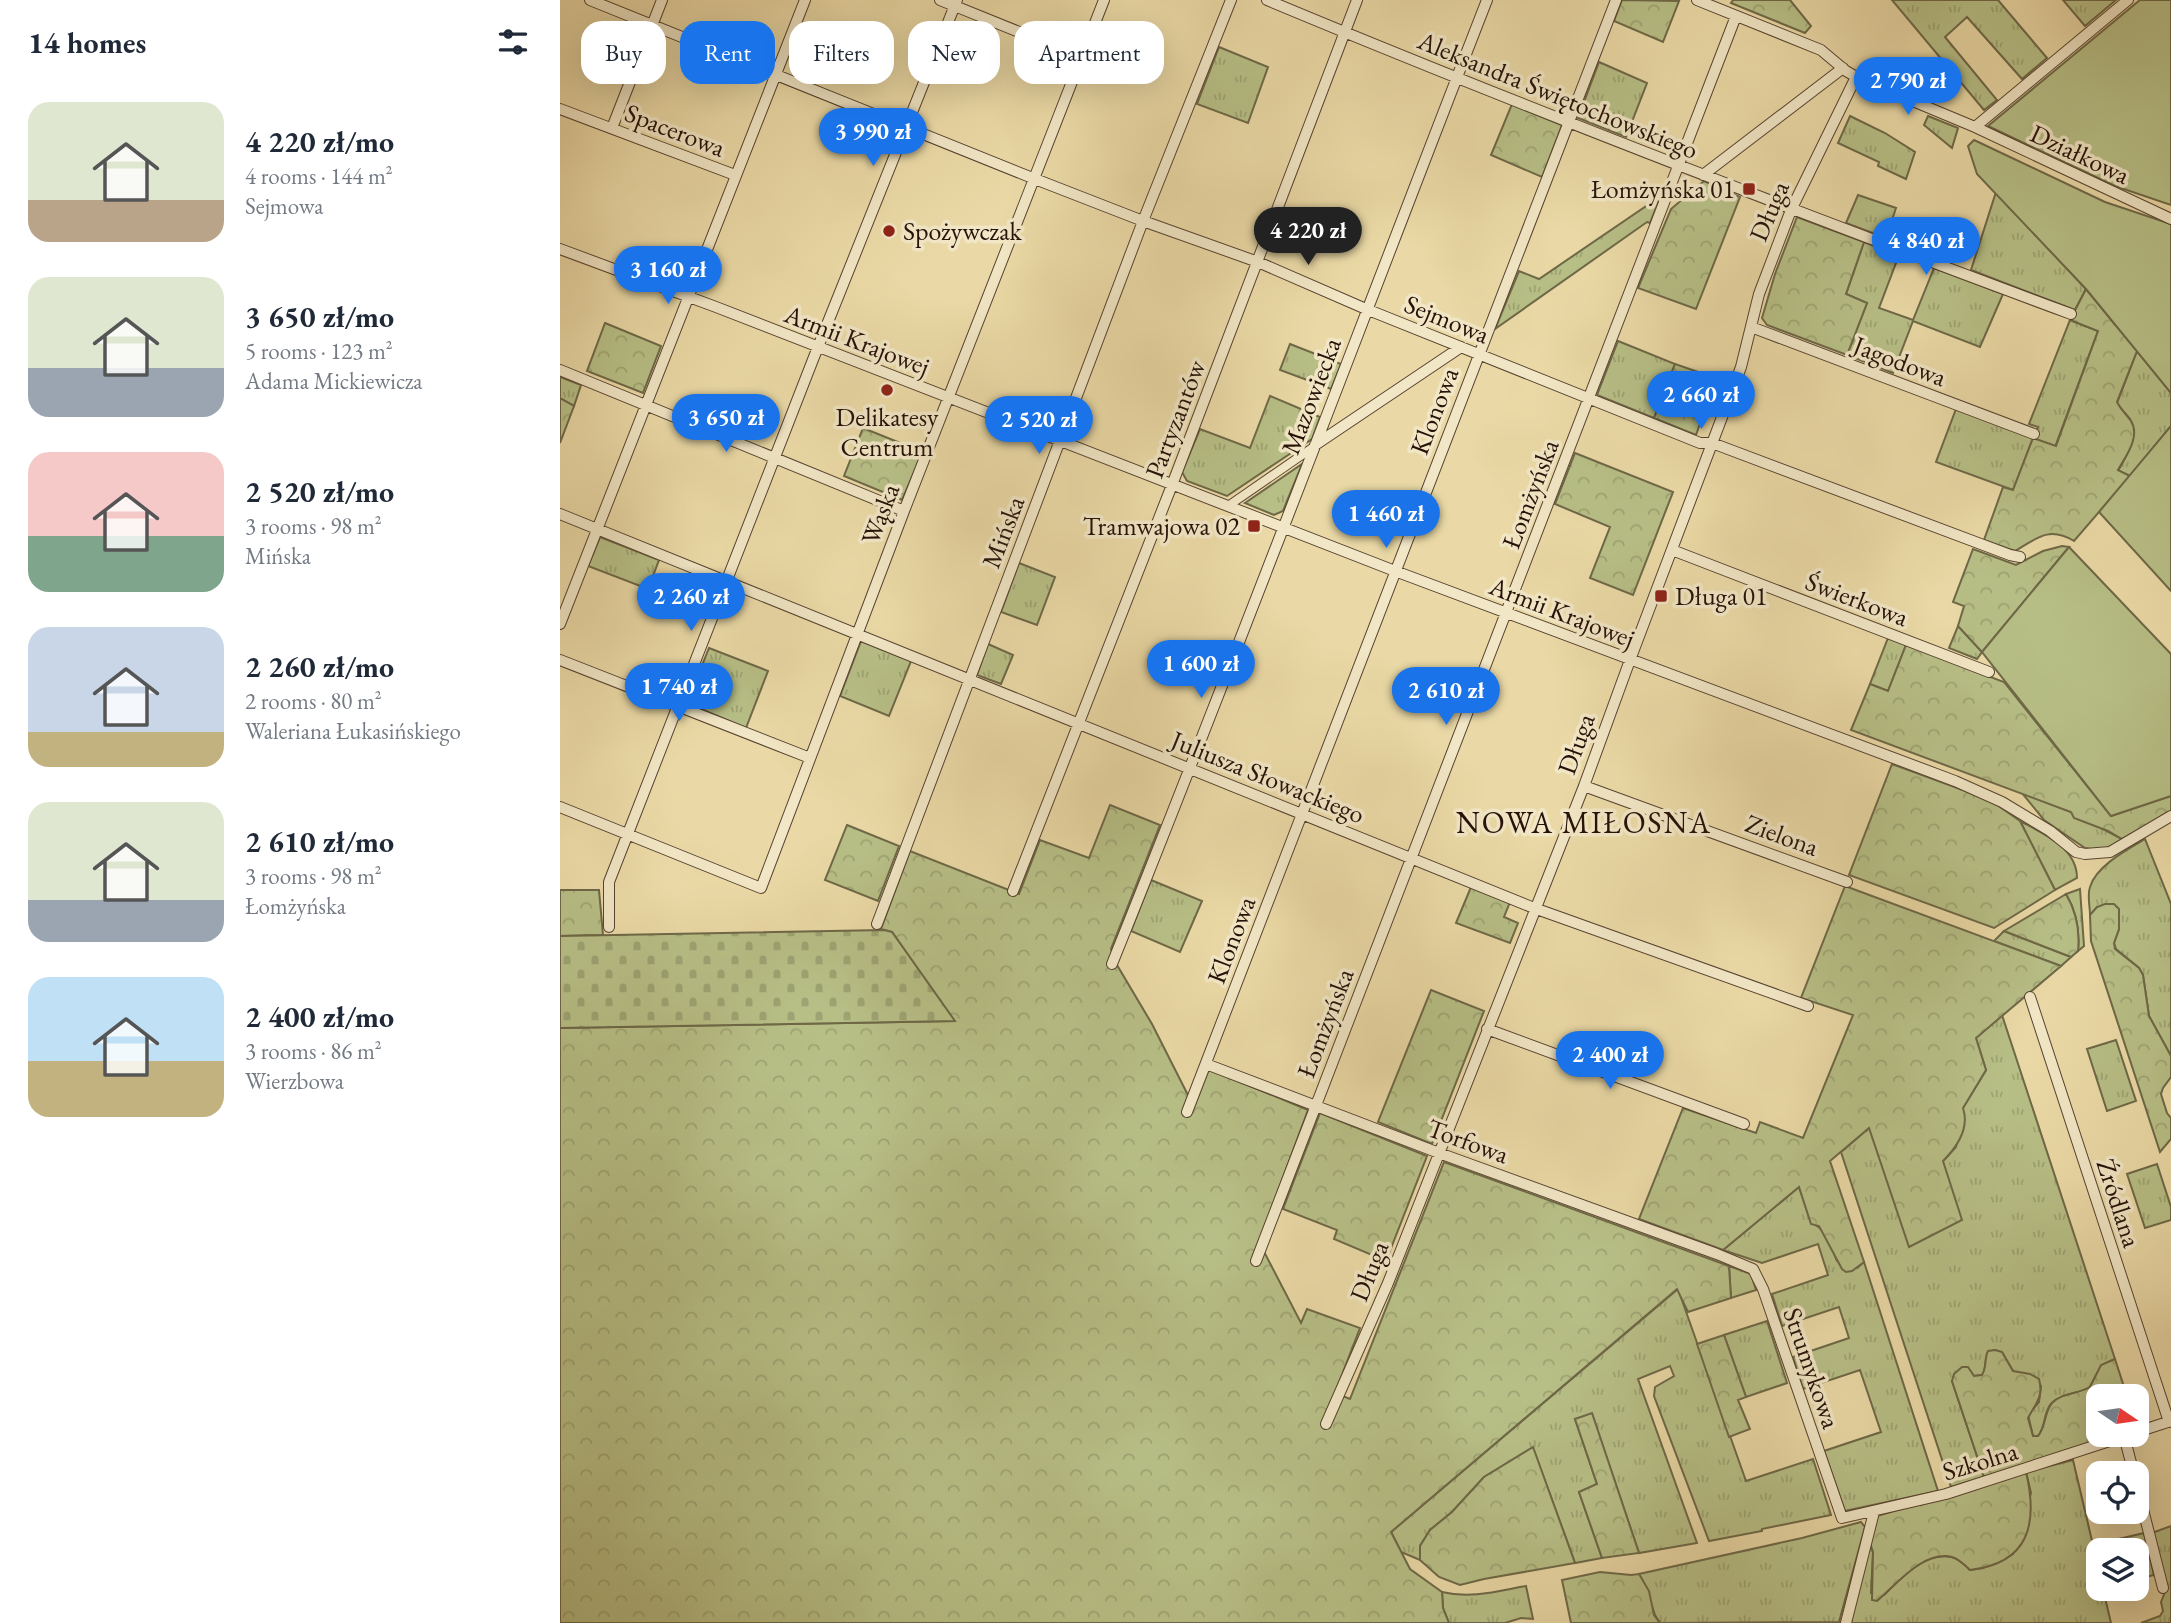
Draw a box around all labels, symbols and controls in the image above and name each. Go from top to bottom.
chip: Buy [581,21,666,84]
chip: Rent [680,21,775,84]
chip: Filters [789,21,894,84]
chip: New [908,21,1000,84]
chip: Apartment [1014,21,1164,84]
text: 14 homes [28,23,146,62]
icon: filters [494,23,532,61]
street label: Aleksandra Świętochowskiego [1412,23,1703,167]
pin: 2 790 zł [1836,58,1980,117]
text: 2 790 zł [1870,65,1946,95]
street label: Spacerowa [620,95,730,165]
pin: 3 990 zł [801,108,945,168]
text: 3 990 zł [835,116,911,146]
street label: Działkowa [2025,116,2136,192]
text: 4 220 zł/mo [245,122,394,161]
icon: home [84,130,168,214]
text: 4 rooms · 144 m² [245,161,393,191]
place label: Łomżyńska 01 [1591,172,1735,206]
street label: Długa [1741,175,1797,246]
marker: Łomżyńska 01 [1741,181,1757,197]
text: Sejmowa [245,191,323,221]
pin: 4 220 zł [1236,208,1380,267]
place label: Spożywczak [903,214,1023,248]
text: 4 220 zł [1270,215,1346,245]
pin: 4 840 zł [1854,218,1998,277]
marker: Spożywczak [881,223,897,239]
text: 4 840 zł [1888,225,1964,255]
pin: 3 160 zł [596,246,740,306]
text: 3 160 zł [630,254,706,284]
street label: Sejmowa [1400,287,1495,352]
street label: Armii Krajowej [779,296,934,383]
text: 3 650 zł/mo [245,297,394,336]
icon: home [84,305,168,389]
street label: Jagodowa [1847,327,1952,394]
street label: Mazowiecka [1273,332,1349,459]
text: 5 rooms · 123 m² [245,336,393,366]
street label: Partyzantów [1137,355,1213,483]
street label: Klonowa [1402,362,1466,459]
text: Adama Mickiewicza [245,366,423,396]
pin: 2 660 zł [1629,372,1773,431]
text: 2 660 zł [1663,379,1739,409]
marker: Delikatesy Centrum [879,382,895,398]
pin: 3 650 zł [654,394,798,454]
pin: 2 520 zł [967,396,1111,456]
place label: Delikatesy Centrum [836,400,939,464]
text: 3 650 zł [688,402,764,432]
text: 2 520 zł [1001,404,1077,434]
street label: Łomżyńska [1494,434,1567,553]
text: 2 520 zł/mo [245,472,394,511]
street label: Wąska [853,478,907,549]
icon: home [84,480,168,564]
pin: 1 460 zł [1314,490,1458,550]
street label: Mińska [974,491,1032,573]
text: 1 460 zł [1348,498,1424,528]
place label: Tramwajowa 02 [1083,509,1241,543]
text: 3 rooms · 98 m² [245,511,382,541]
marker: Tramwajowa 02 [1246,518,1262,534]
text: Mińska [245,541,311,571]
street label: Świerkowa [1801,564,1914,634]
street label: Armii Krajowej [1484,568,1639,655]
pin: 2 260 zł [619,574,763,633]
place label: Długa 01 [1675,579,1767,613]
text: 2 260 zł [653,581,729,611]
marker: Długa 01 [1653,588,1669,604]
pin: 1 600 zł [1129,640,1273,700]
text: 2 260 zł/mo [245,647,394,686]
text: 1 600 zł [1163,648,1239,678]
icon: home [84,655,168,739]
pin: 1 740 zł [607,664,751,723]
pin: 2 610 zł [1374,668,1518,727]
text: 1 740 zł [641,671,717,701]
text: 2 610 zł [1408,675,1484,705]
text: 2 rooms · 80 m² [245,686,382,716]
street label: Długa [1549,708,1603,779]
text: Waleriana Łukasińskiego [245,716,461,746]
street label: Juliusza Słowackiego [1164,722,1370,831]
district label: NOWA MIŁOSNA [1456,803,1712,842]
street label: Zielona [1741,806,1824,864]
text: 2 610 zł/mo [245,822,394,861]
icon: home [84,830,168,914]
text: 3 rooms · 98 m² [245,861,382,891]
text: Łomżyńska [245,891,346,921]
street label: Klonowa [1199,891,1263,988]
street label: Łomżyńska [1289,963,1362,1082]
text: 2 400 zł/mo [245,997,394,1036]
icon: home [84,1005,168,1089]
pin: 2 400 zł [1538,1032,1682,1091]
text: 3 rooms · 86 m² [245,1036,382,1066]
text: 2 400 zł [1572,1039,1648,1069]
text: Wierzbowa [245,1066,344,1096]
street label: Torfowa [1423,1111,1514,1172]
street label: Źródlana [2089,1154,2149,1252]
street label: Długa [1342,1235,1397,1306]
street label: Strumykowa [1775,1303,1849,1434]
north arrow [2086,1384,2149,1447]
map controls [2086,1384,2149,1601]
street label: Szkolna [1938,1433,2022,1489]
button: locate [2086,1461,2149,1524]
button: layers [2086,1538,2149,1601]

